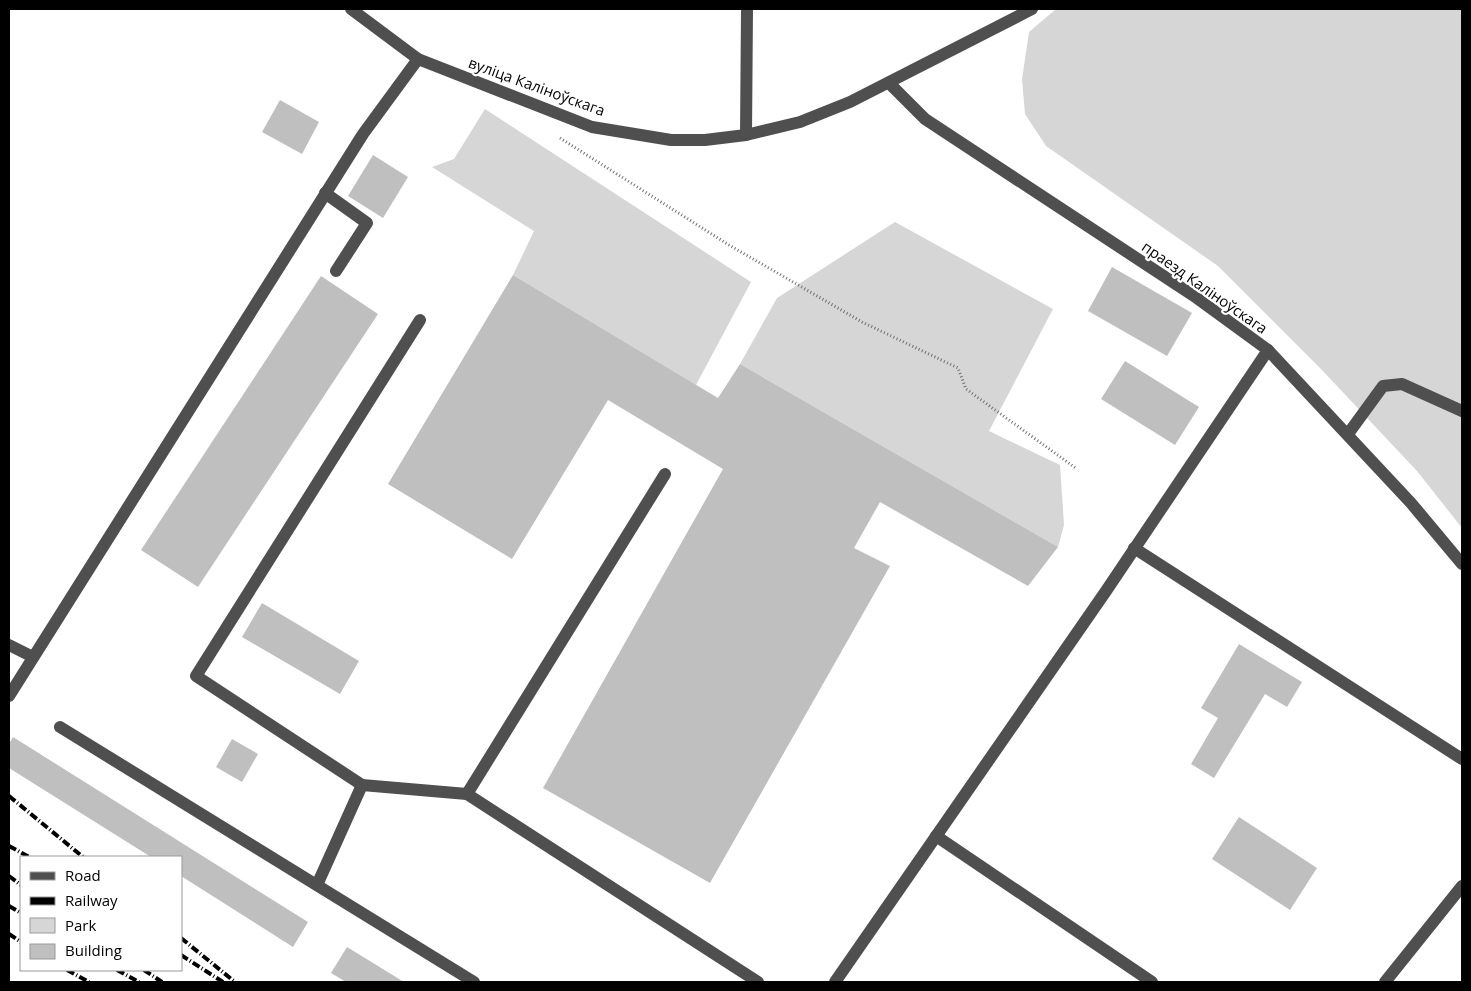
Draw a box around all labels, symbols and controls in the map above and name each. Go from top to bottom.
street label: вуліца Каліноўскага [466,52,608,120]
street label: праезд Каліноўскага [1138,236,1272,338]
legend [20,856,182,971]
text: Road [65,865,101,885]
text: Railway [65,890,118,910]
text: Park [65,915,96,935]
text: Building [65,940,122,960]

